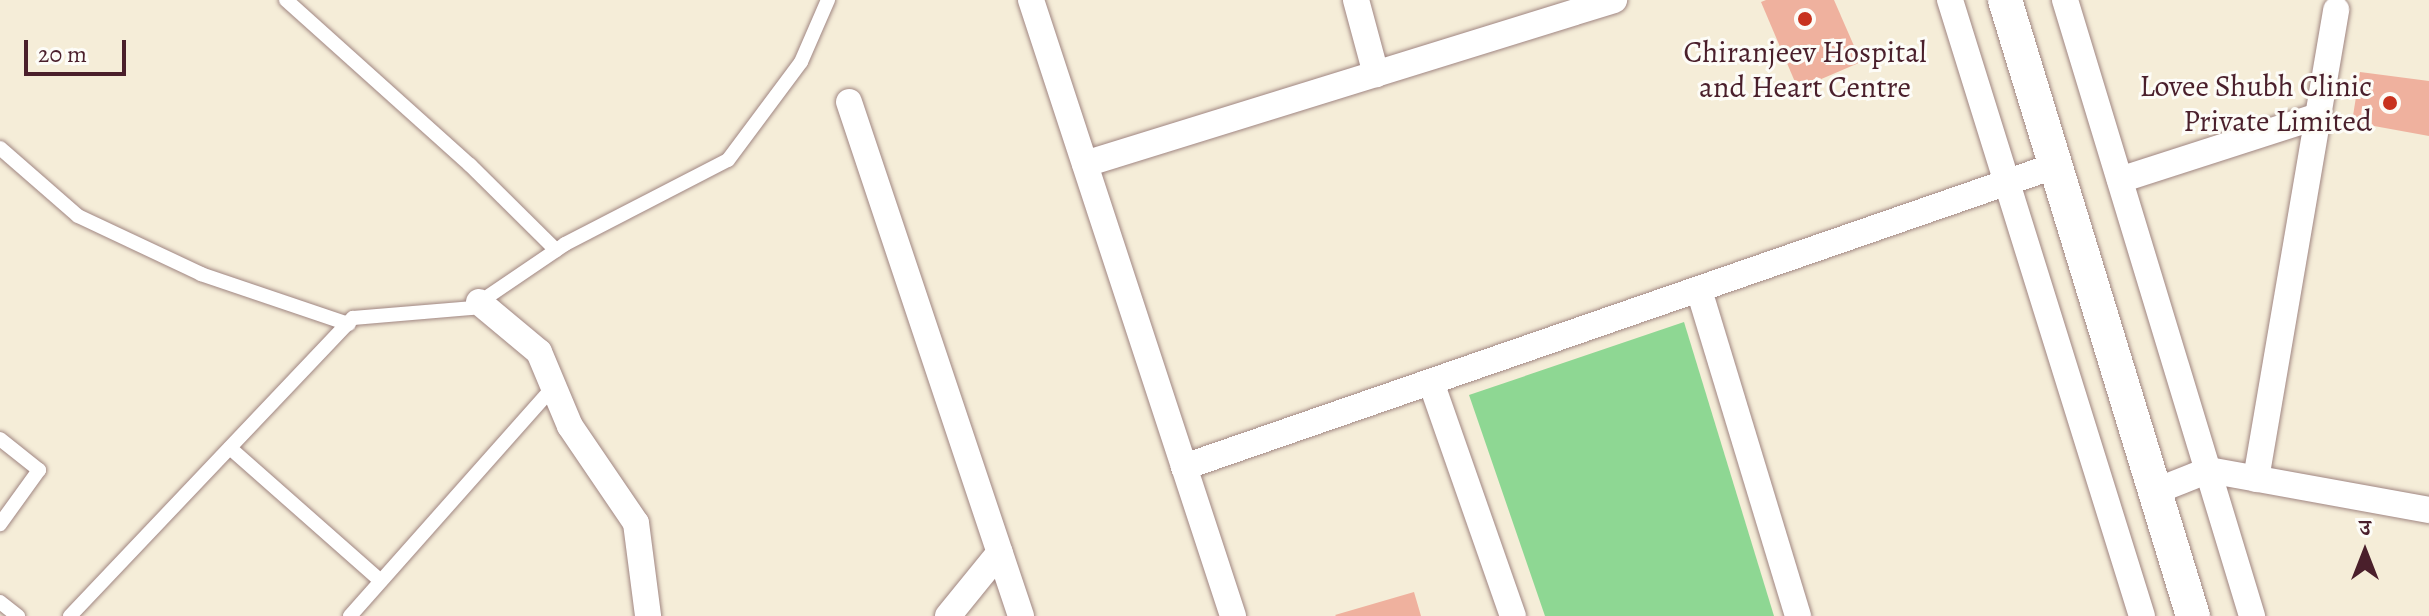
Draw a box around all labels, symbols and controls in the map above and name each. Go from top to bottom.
marker: Chiranjeev Hospital and Heart Centre [1794,8,1816,30]
scale bar [28,24,130,74]
place label: Chiranjeev Hospital and Heart Centre [1683,34,1927,104]
text: 20 m [38,38,87,70]
place label: Lovee Shubh Clinic Private Limited [2139,68,2372,138]
marker: Lovee Shubh Clinic Private Limited [2379,92,2401,114]
north arrow [2325,512,2405,592]
text: उ [2359,513,2371,543]

